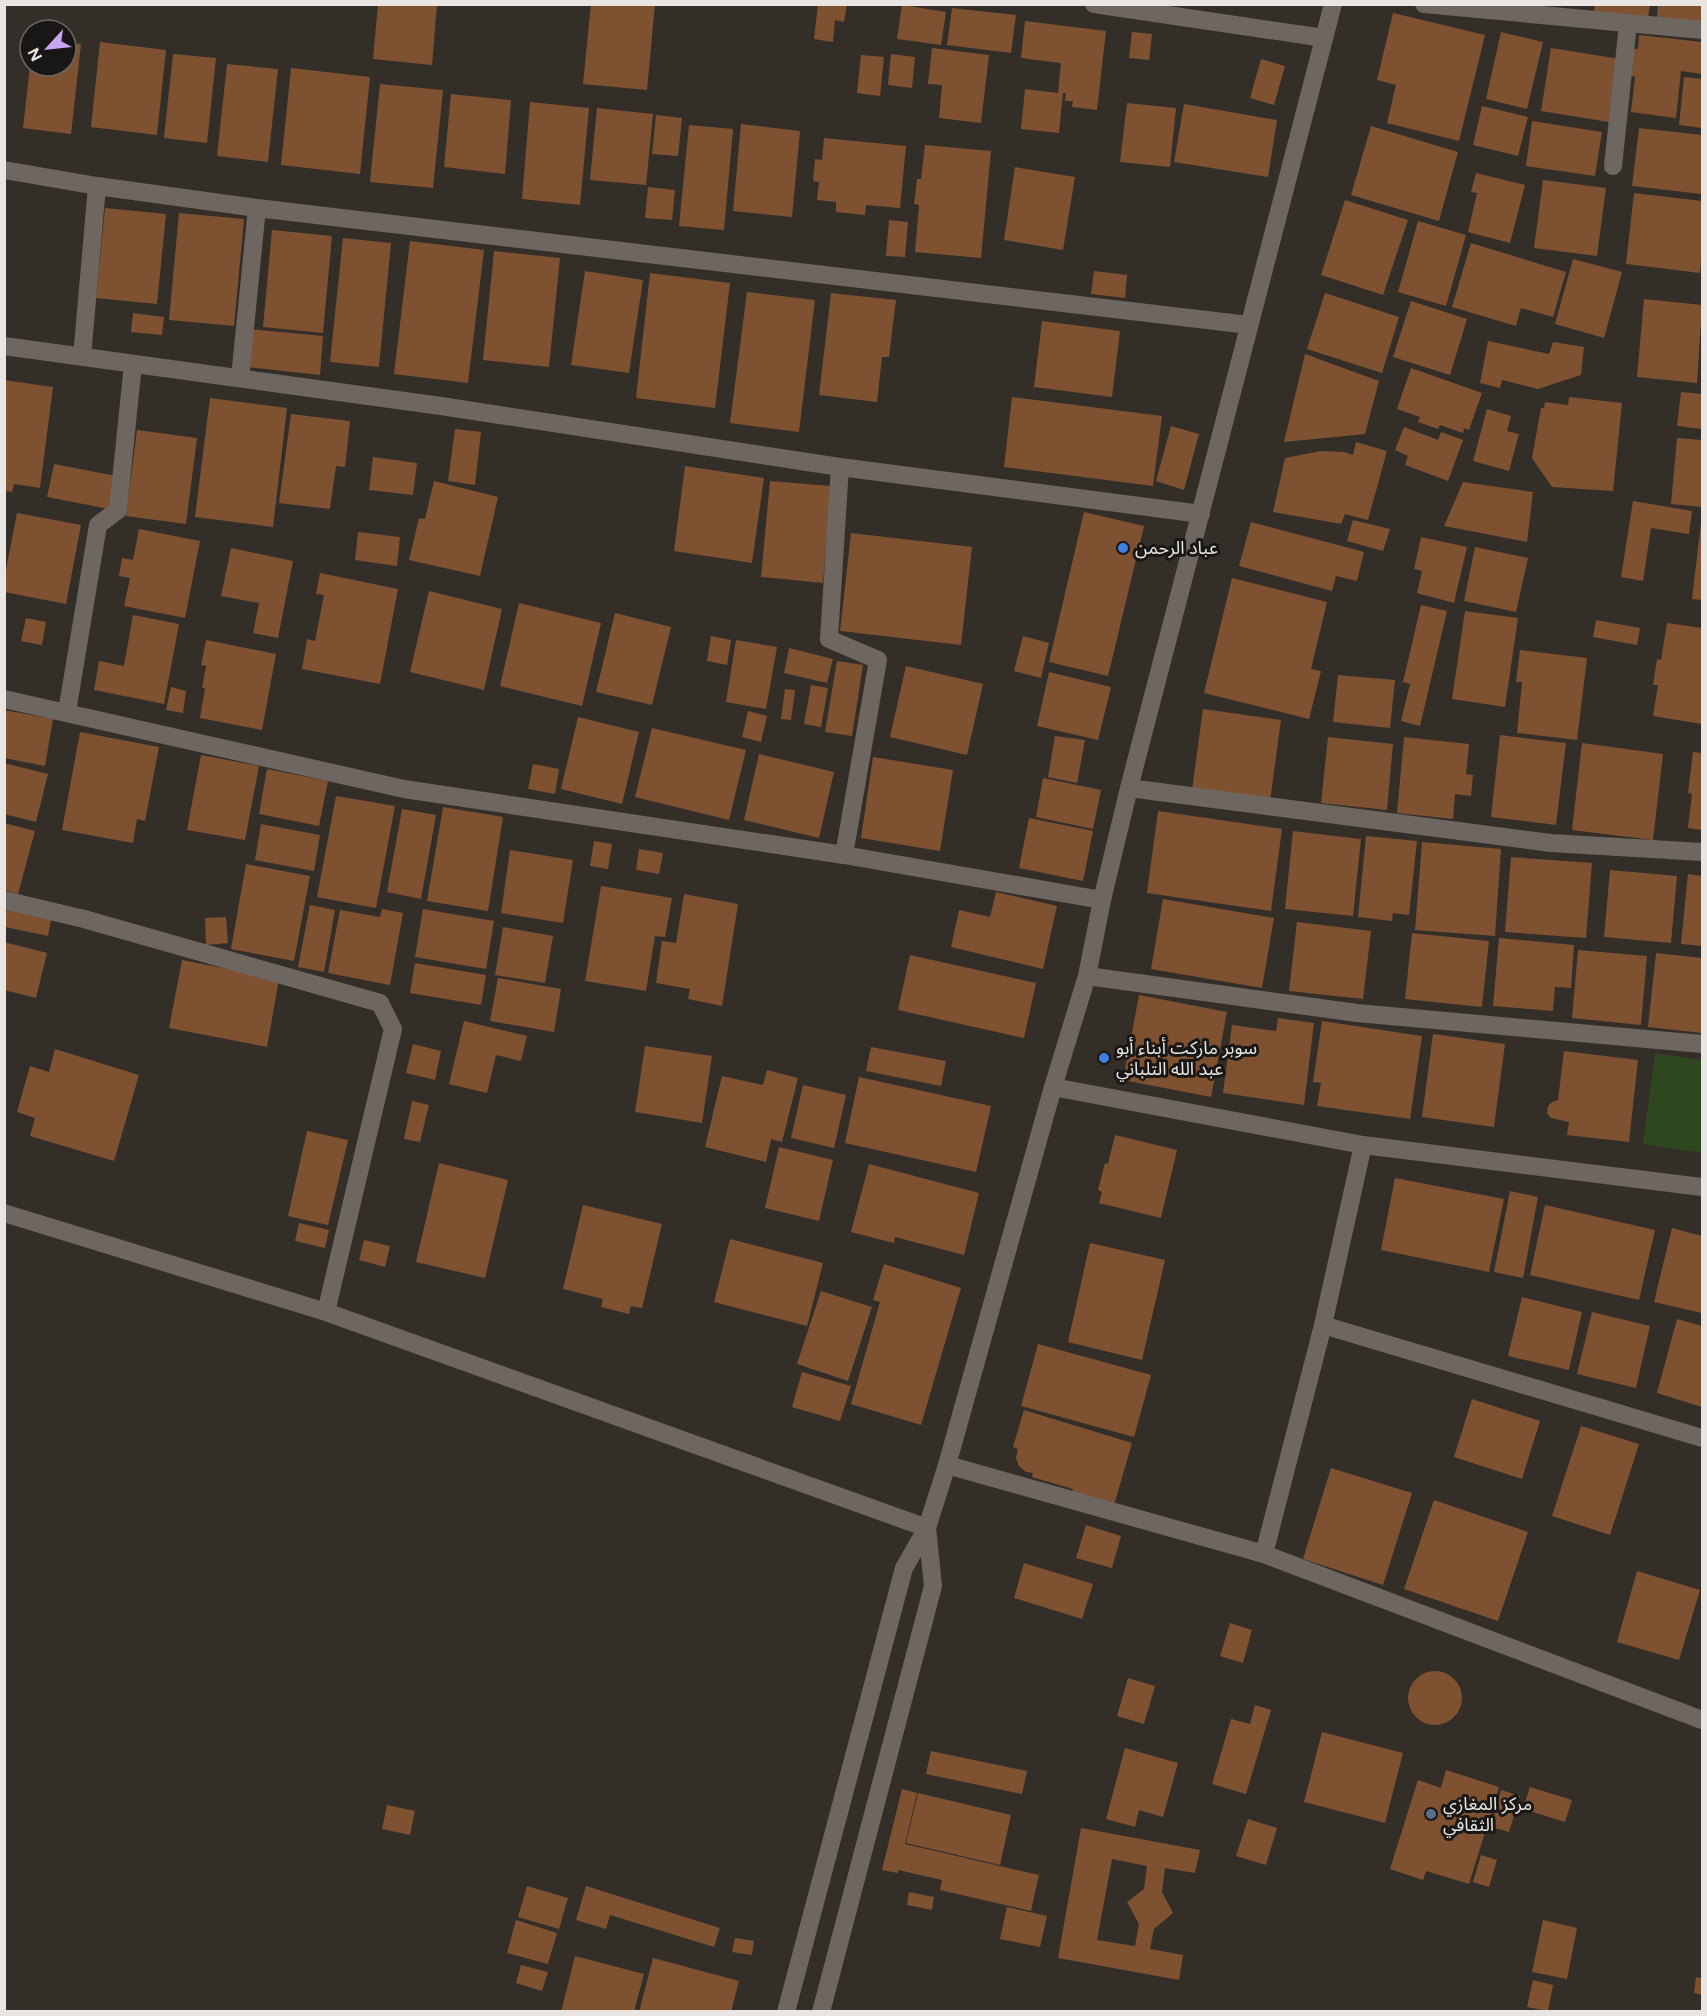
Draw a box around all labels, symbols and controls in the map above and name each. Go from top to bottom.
north arrow [18,18,78,78]
text: N [24,45,46,64]
place label: عباد الرحمن [1135,537,1218,559]
marker: عباد الرحمن [1116,541,1130,555]
place label: سوبر ماركت أبناء أبو عبد الله التلباني [1116,1037,1257,1082]
marker: سوبر ماركت أبناء أبو عبد الله التلباني [1097,1051,1111,1065]
place label: مركز المغازي الثقافي [1443,1793,1532,1838]
marker: مركز المغازي الثقافي [1424,1807,1438,1821]

